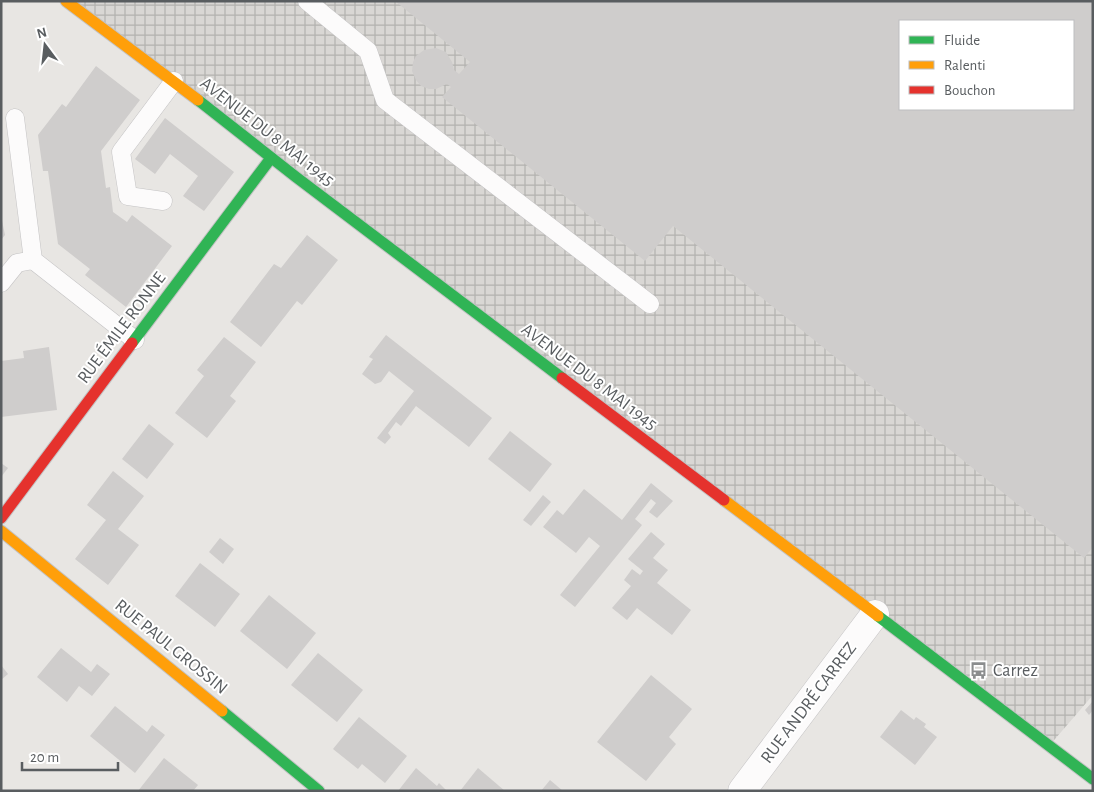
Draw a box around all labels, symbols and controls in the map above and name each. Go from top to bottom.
north arrow [20,20,70,70]
legend [899,20,1074,110]
text: N [35,25,48,41]
text: Fluide [944,33,980,48]
text: Ralenti [944,58,986,73]
street label: AVENUE DU 8 MAI 1945 [197,74,337,190]
text: Bouchon [944,83,995,98]
street label: RUE ÉMILE RONNE [72,267,170,387]
street label: AVENUE DU 8 MAI 1945 [518,320,660,434]
street label: RUE PAUL GROSSIN [111,596,231,698]
street label: RUE ANDRÉ CARREZ [755,637,860,767]
bus stop icon: Carrez [969,661,989,681]
place label: Carrez [993,662,1038,680]
scale bar [22,740,119,772]
text: 20 m [30,750,59,765]

